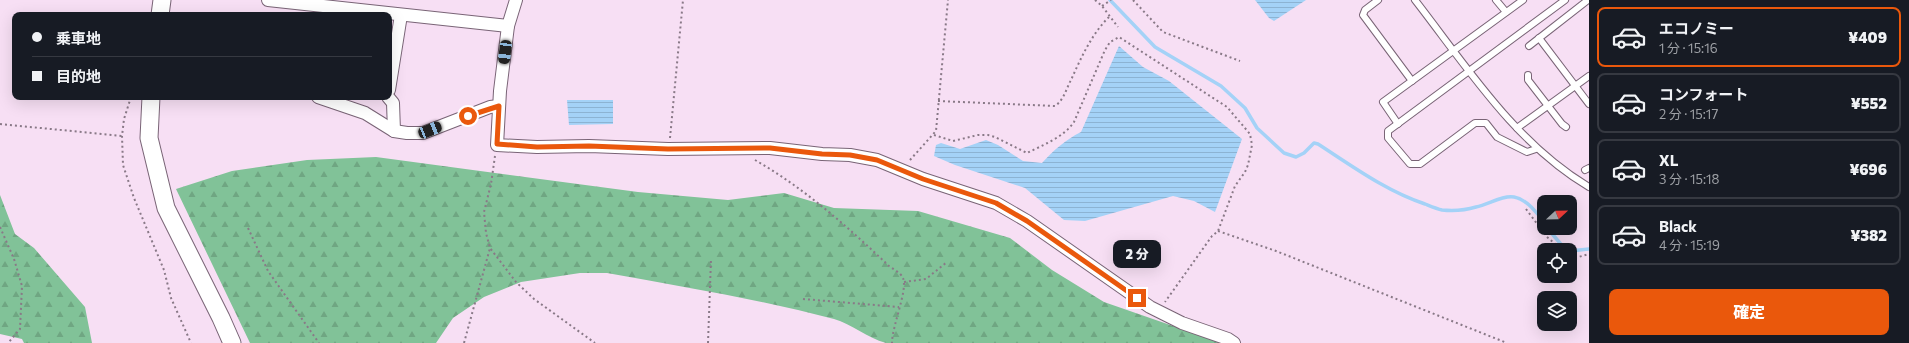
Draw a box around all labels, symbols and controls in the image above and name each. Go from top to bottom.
icon: car [1611,19,1647,55]
text: エコノミー [1659,19,1734,37]
text: ¥409 [1848,28,1887,46]
text: 乗車地 [56,29,101,47]
car [498,39,512,65]
text: 1 分 · 15:16 [1659,40,1718,56]
text: 目的地 [56,67,101,85]
icon: car [1611,85,1647,121]
text: コンフォート [1659,85,1749,103]
text: ¥552 [1851,94,1887,112]
text: 2 分 · 15:17 [1659,106,1718,122]
route start [459,107,477,125]
car [417,120,443,140]
icon: car [1611,151,1647,187]
text: XL [1659,151,1678,169]
text: ¥696 [1849,160,1887,178]
text: 3 分 · 15:18 [1659,171,1720,187]
north arrow [1537,195,1577,235]
map controls [1537,195,1577,331]
icon: car [1611,217,1647,253]
text: Black [1659,217,1697,235]
text: ¥382 [1850,226,1887,244]
text: 4 分 · 15:19 [1659,237,1720,253]
callout: 2 分 [1113,240,1161,268]
button: locate [1537,243,1577,283]
text: 2 分 [1126,246,1148,262]
route end [1128,289,1146,307]
button: 確定 [1609,289,1889,335]
button: layers [1537,291,1577,331]

